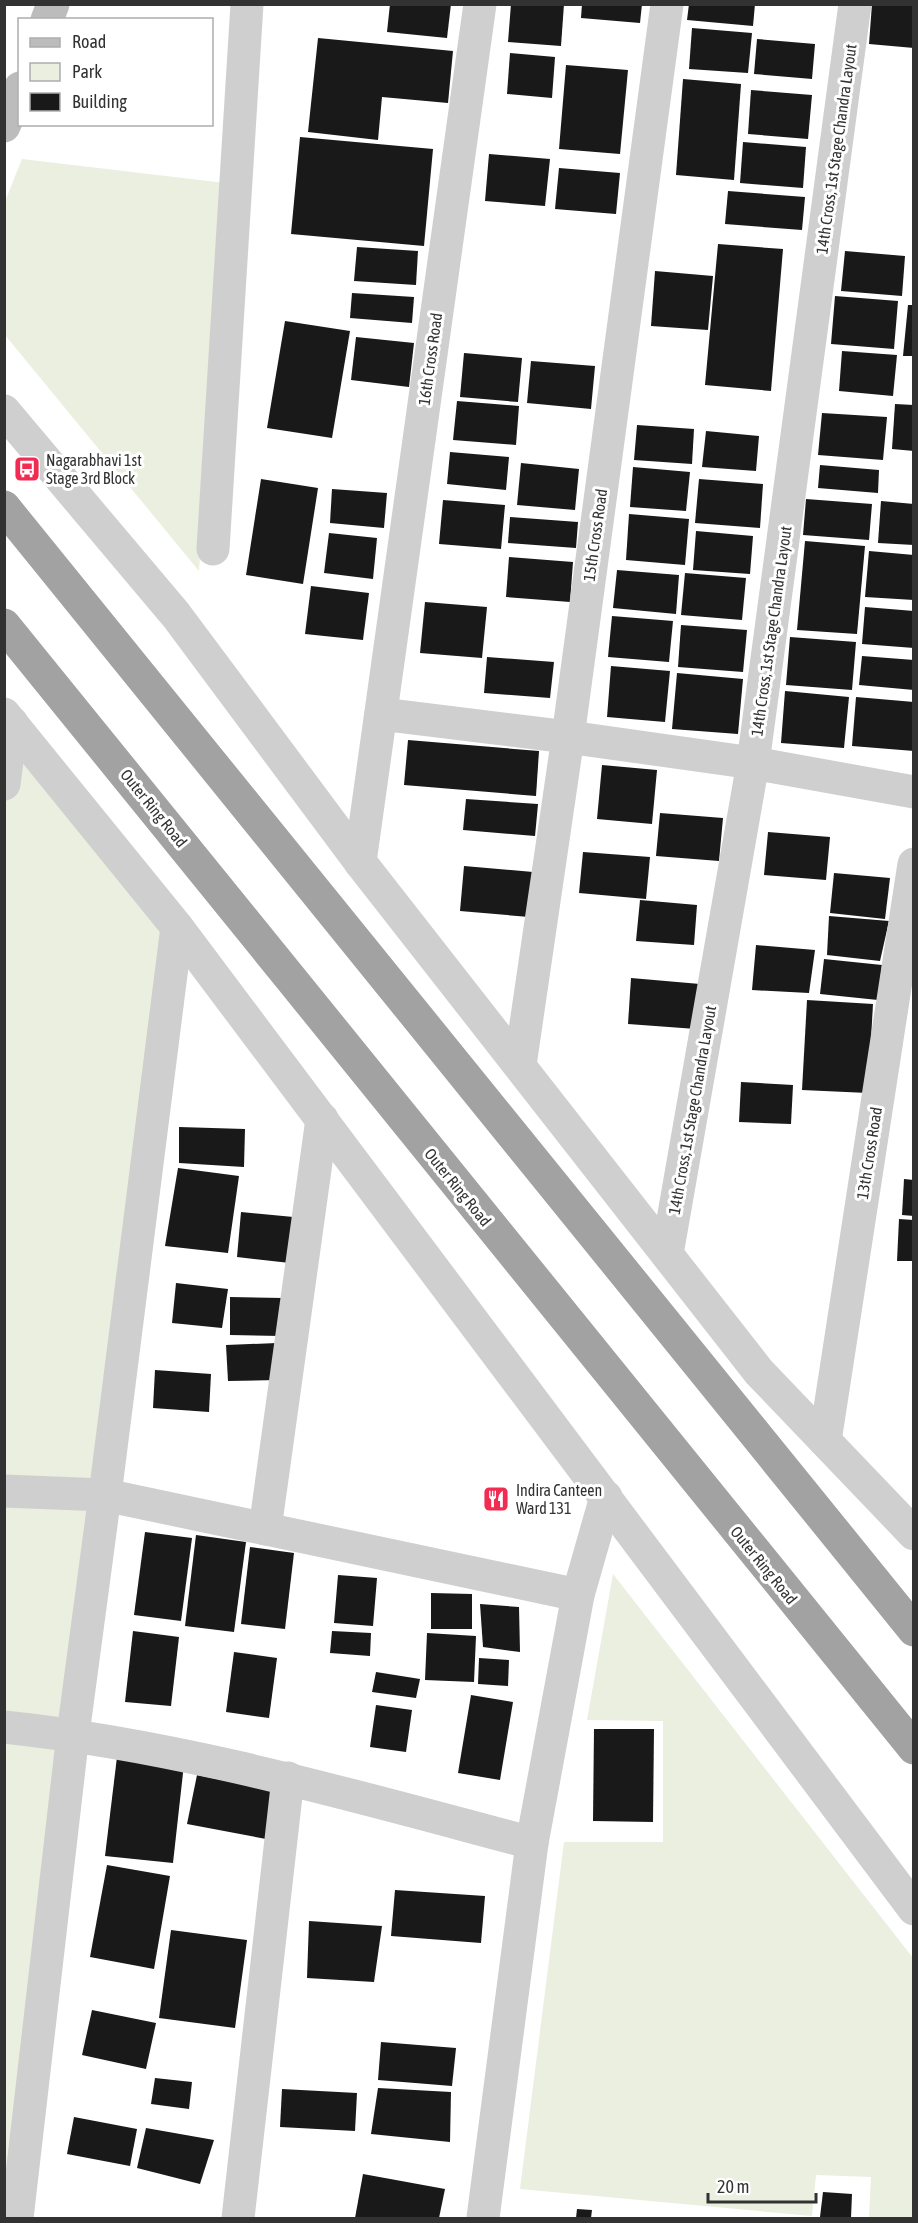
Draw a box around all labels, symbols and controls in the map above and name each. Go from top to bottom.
legend [18,18,213,126]
text: Road [72,31,106,52]
street label: 14th Cross, 1st Stage Chandra Layout [812,42,861,255]
text: Park [72,61,102,82]
text: Building [72,91,127,112]
street label: 16th Cross Road [415,312,445,406]
place label: Nagarabhavi 1st Stage 3rd Block [46,451,142,488]
bus stop icon: Nagarabhavi 1st Stage 3rd Block [12,454,42,484]
street label: 15th Cross Road [580,488,610,582]
street label: 14th Cross, 1st Stage Chandra Layout [747,524,796,737]
street label: Outer Ring Road [116,766,191,851]
street label: 14th Cross, 1st Stage Chandra Layout [665,1004,720,1216]
street label: 13th Cross Road [853,1106,885,1200]
street label: Outer Ring Road [420,1145,495,1230]
place label: Indira Canteen Ward 131 [516,1481,602,1517]
restaurant icon: Indira Canteen Ward 131 [481,1484,511,1514]
street label: Outer Ring Road [726,1523,801,1608]
scale bar [708,2166,816,2204]
text: 20 m [717,2176,749,2197]

